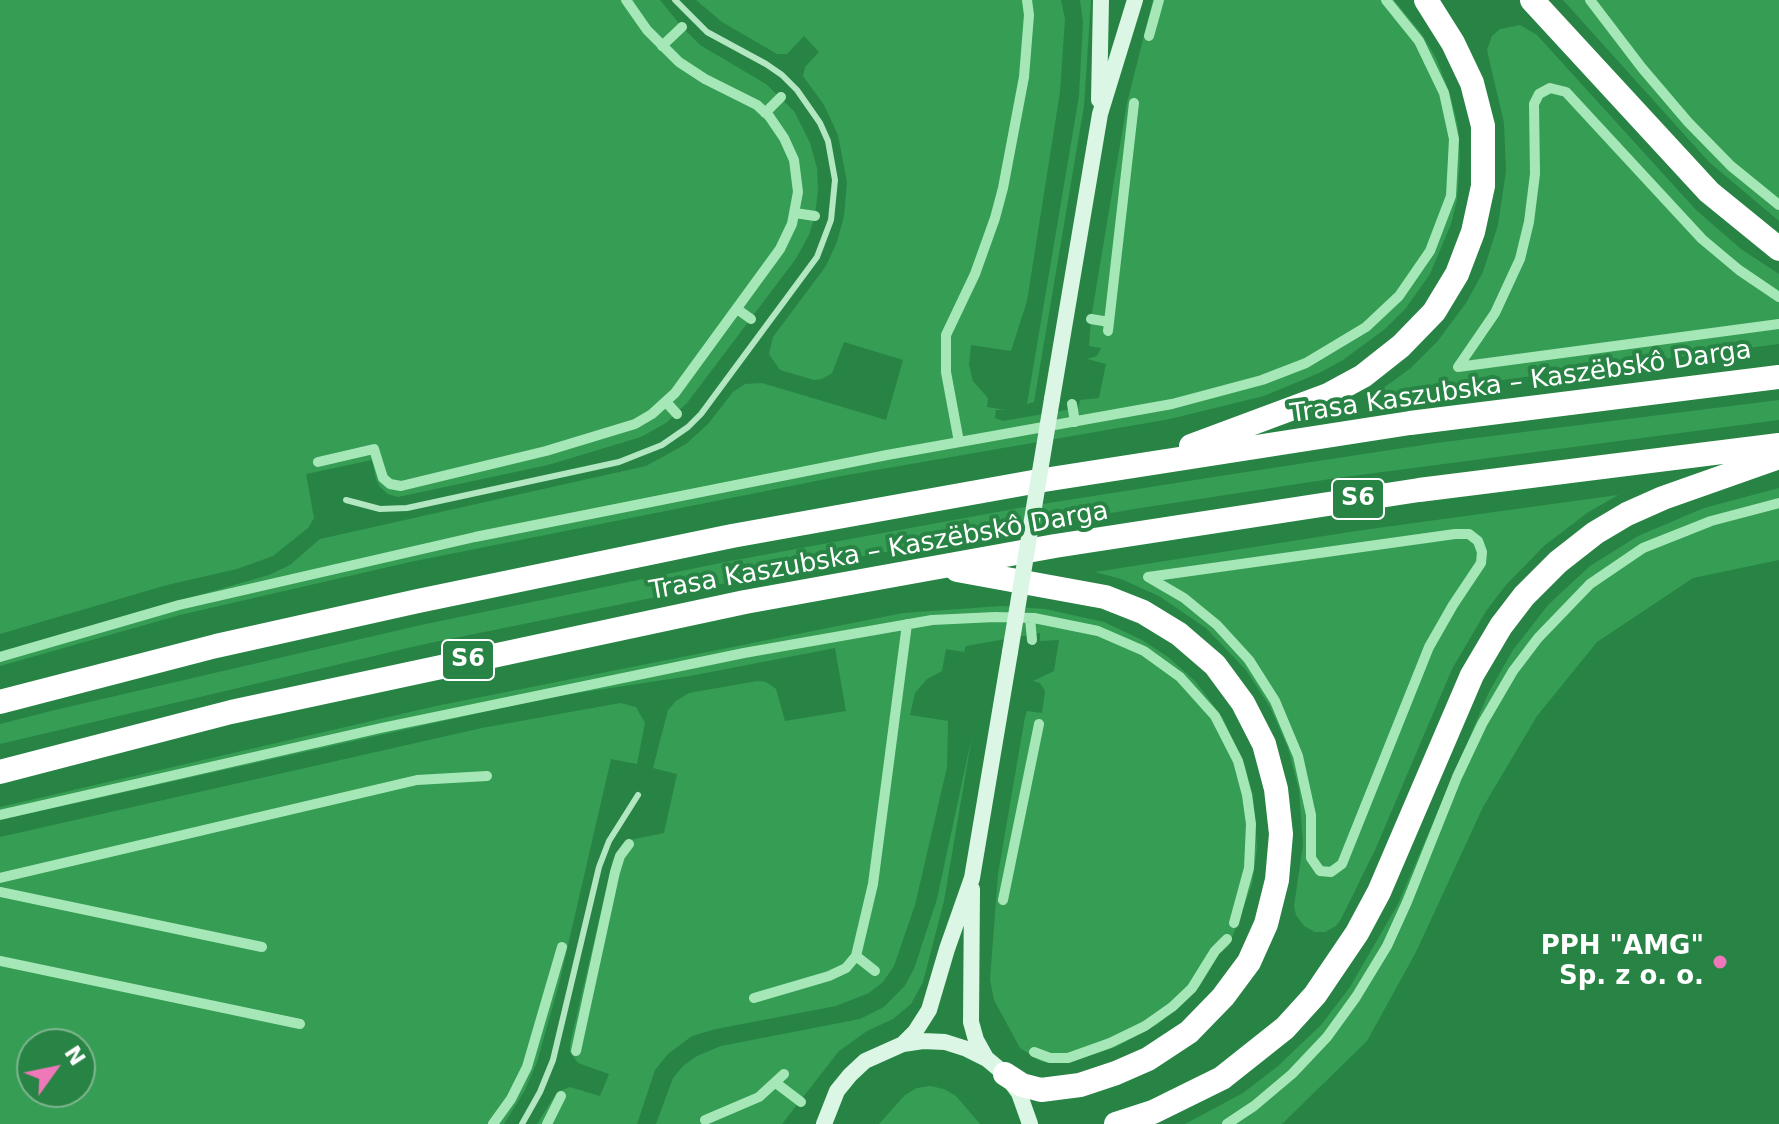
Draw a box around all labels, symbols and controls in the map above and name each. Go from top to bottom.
street label: Trasa Kaszubska – Kaszëbskô Darga [1288,335,1754,431]
road number: S6 [1332,479,1384,519]
street label: Trasa Kaszubska – Kaszëbskô Darga [647,496,1111,608]
road number: S6 [442,640,494,680]
place label: PPH "AMG" Sp. z o. o. [1541,931,1704,992]
marker: PPH "AMG" Sp. z o. o. [1711,953,1729,971]
north arrow [16,1028,96,1108]
text: N [59,1041,90,1070]

